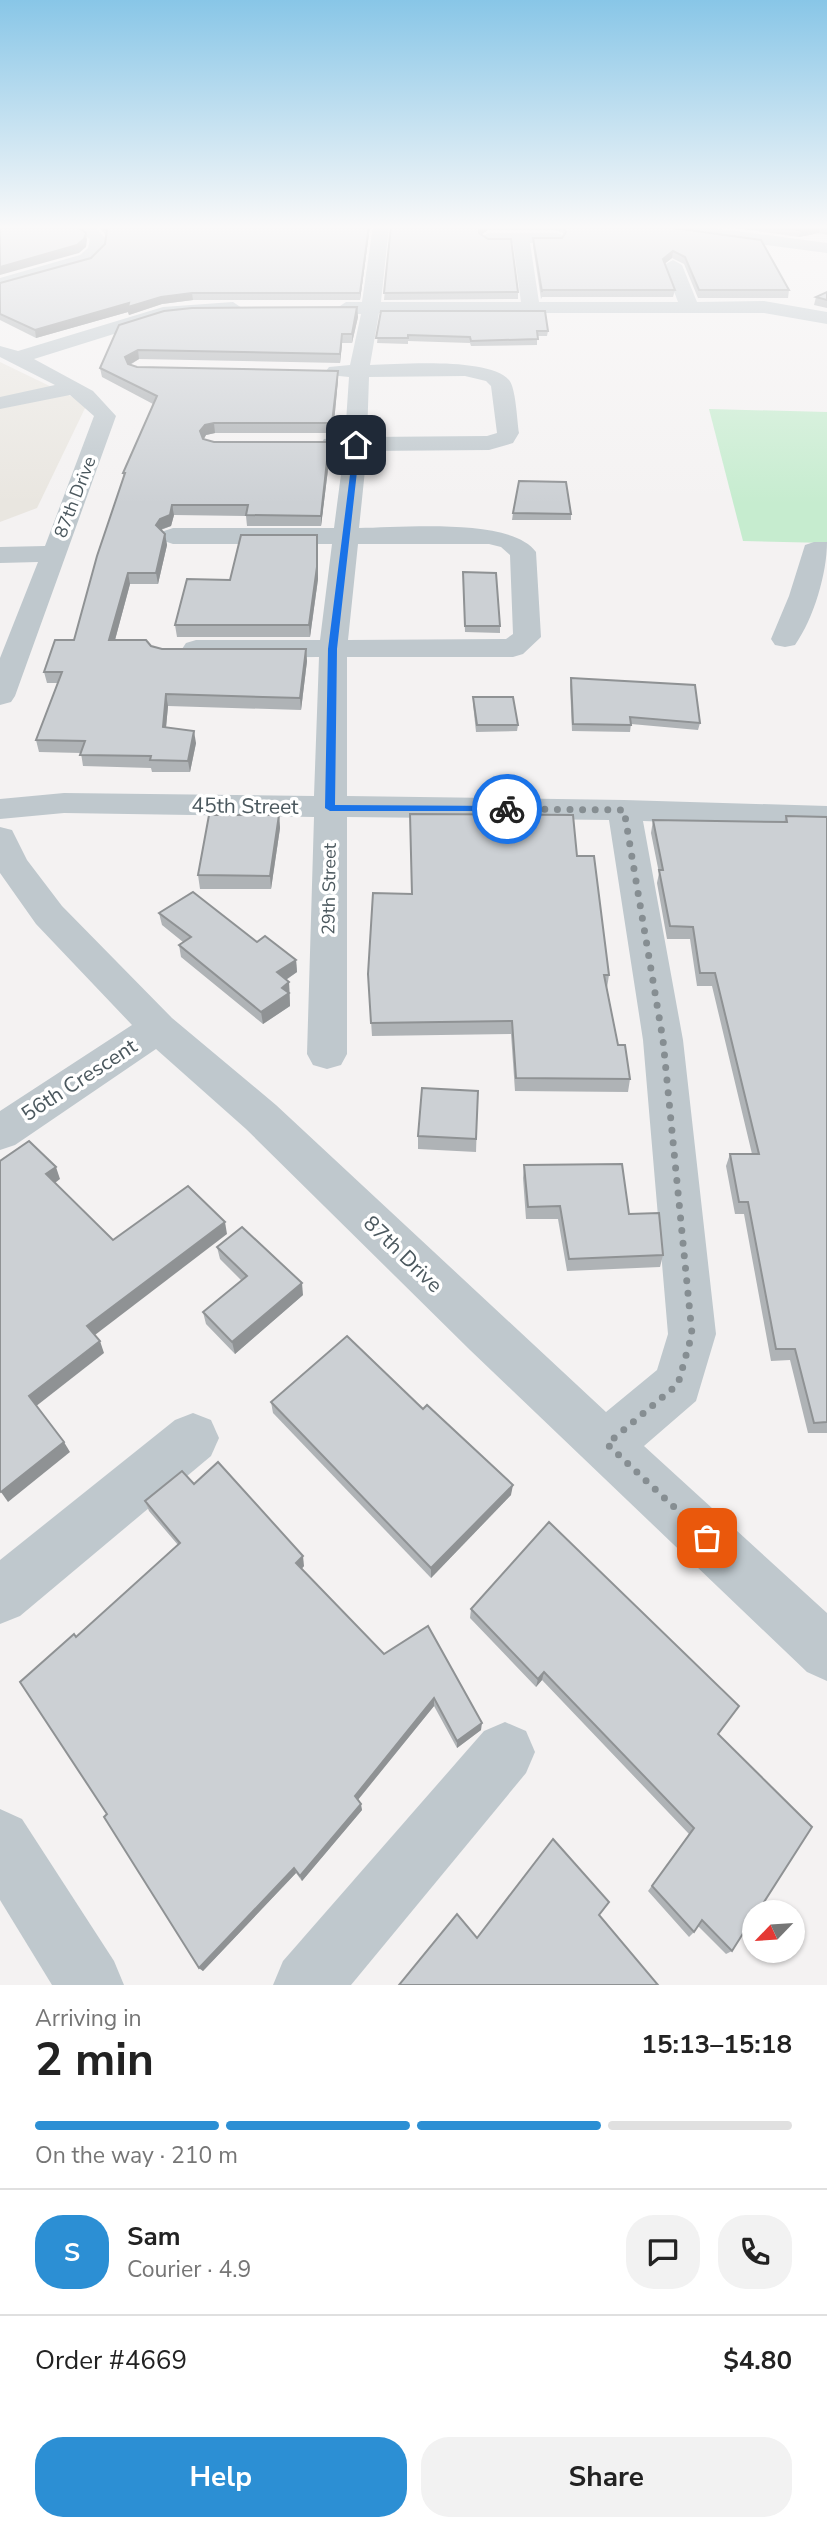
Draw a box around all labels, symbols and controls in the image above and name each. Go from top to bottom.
pin [326,415,386,475]
icon: home [337,426,375,464]
street label: 87th Drive [48,453,102,541]
courier [472,774,542,844]
icon: bike [488,790,526,828]
street label: 45th Street [191,791,299,821]
street label: 29th Street [316,842,342,935]
street label: 56th Crescent [16,1032,143,1128]
street label: 87th Drive [357,1209,449,1299]
pin [677,1508,737,1568]
icon: bag [688,1519,726,1557]
north arrow [742,1900,805,1964]
map controls [742,1900,805,1963]
text: Arriving in [35,2003,142,2034]
text: 15:13–15:18 [641,2027,792,2062]
text: 2 min [35,2028,154,2091]
text: On the way · 210 m [35,2140,238,2171]
button: chat [626,2215,700,2289]
button: phone [718,2215,792,2289]
text: Sam [127,2219,180,2254]
text: S [64,2235,80,2270]
text: Courier · 4.9 [127,2254,251,2285]
text: Order #4669 [35,2343,187,2378]
text: $4.80 [723,2343,792,2378]
button: Help [35,2437,407,2517]
button: Share [421,2437,792,2517]

